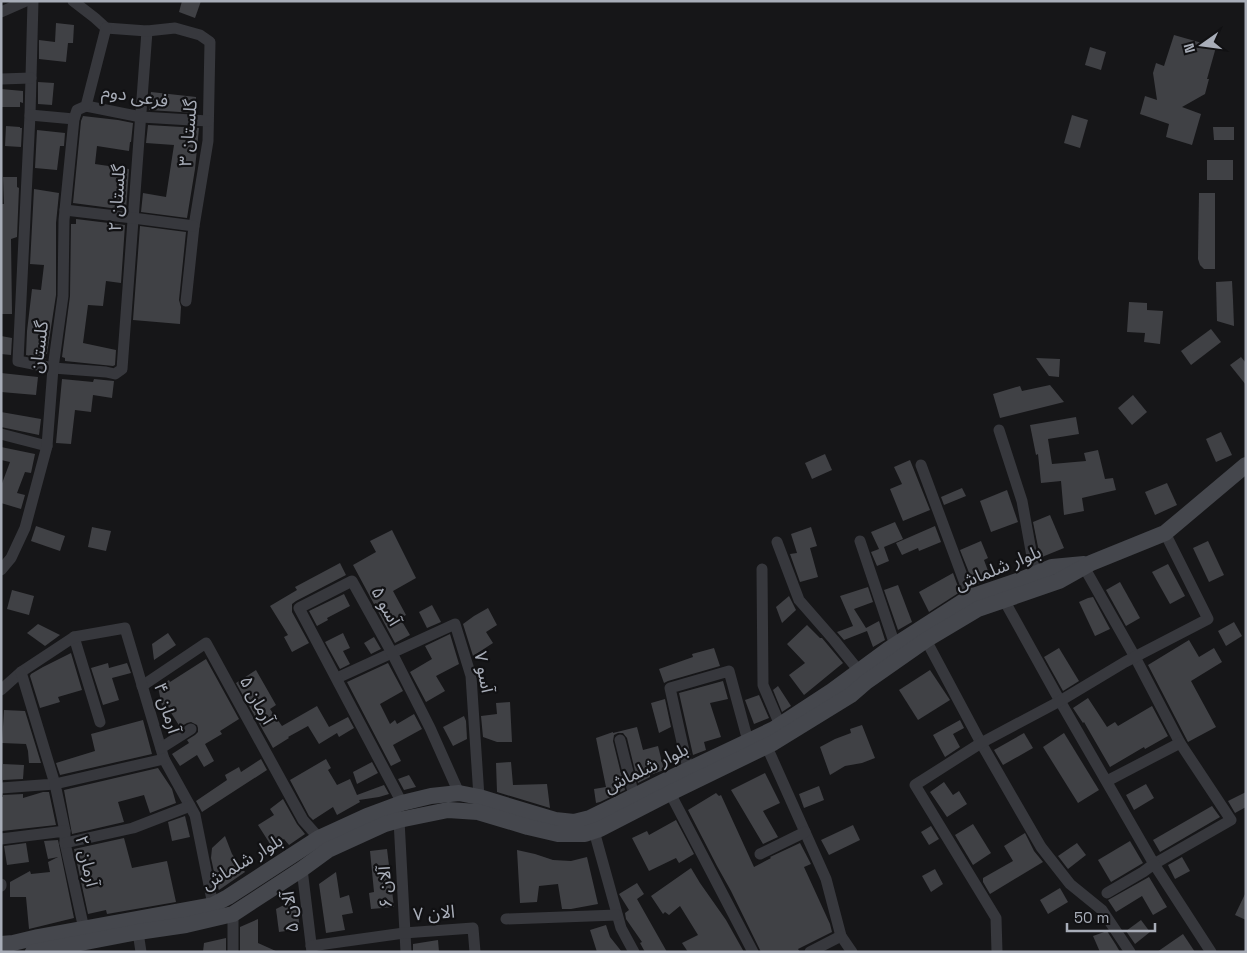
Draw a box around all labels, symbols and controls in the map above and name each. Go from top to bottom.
north arrow [1177,20,1227,70]
text: N [1180,41,1199,55]
street label: فرعی دوم [100,79,170,115]
street label: گلستان ۳ [173,98,202,167]
street label: گلستان ۲ [103,163,130,232]
street label: گلستان [24,319,53,374]
street label: بلوار شلماش [951,540,1044,595]
street label: آسو ۵ [366,582,407,630]
street label: آسو ۷ [469,649,500,695]
street label: آرمان ۵ [235,671,280,729]
street label: آرمان ۴ [149,680,186,737]
street label: بلوار شلماش [600,737,692,798]
street label: بلوار شلماش [197,828,287,895]
street label: آرمان ۲ [70,833,105,890]
street label: آلان ۶ [372,865,397,909]
street label: آلان ۵ [275,889,303,934]
street label: الان ۷ [412,900,456,925]
scale bar [1067,900,1154,932]
text: 50 m [1074,908,1109,927]

